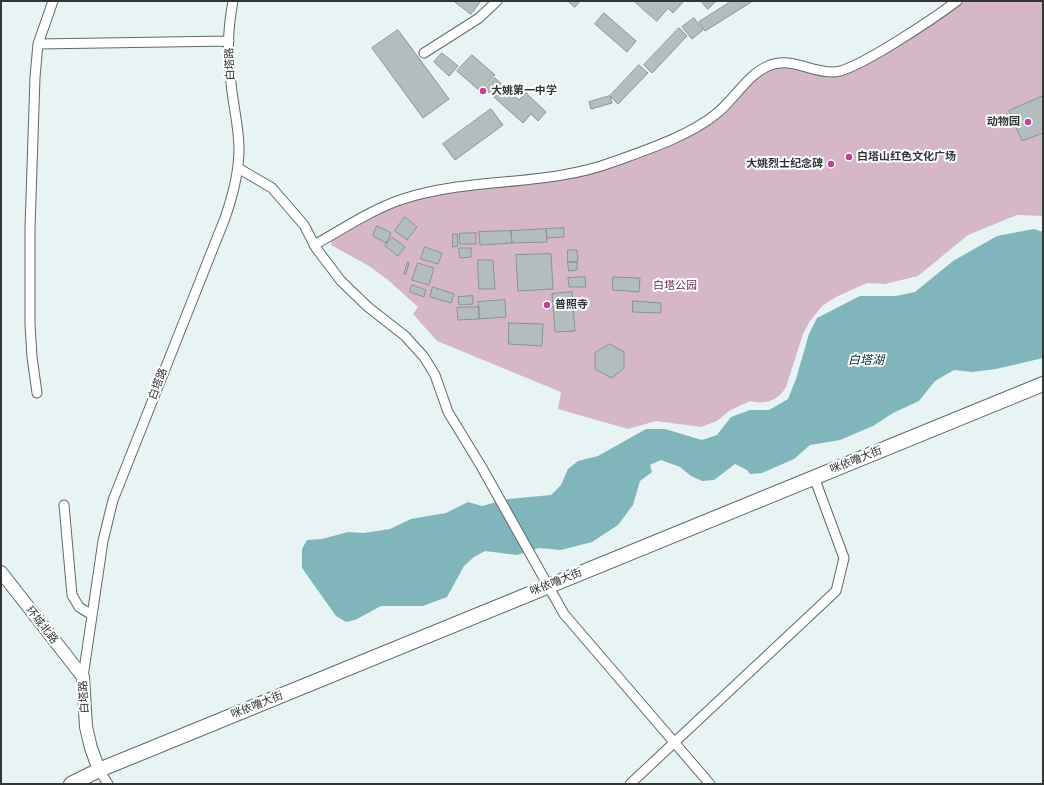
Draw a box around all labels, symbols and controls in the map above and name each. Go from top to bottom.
street label: 白塔路 [223,47,237,81]
place label: 大姚第一中学 [491,84,557,98]
marker: 大姚第一中学 [478,86,488,96]
place label: 动物园 [987,115,1020,129]
marker: 动物园 [1023,117,1033,127]
place label: 白塔山红色文化广场 [857,150,956,164]
marker: 白塔山红色文化广场 [844,152,854,162]
place label: 大姚烈士纪念碑 [746,157,823,171]
marker: 大姚烈士纪念碑 [826,159,836,169]
park label: 白塔公园 [653,279,697,293]
place label: 普照寺 [555,298,588,312]
marker: 普照寺 [542,300,552,310]
water label: 白塔湖 [848,353,884,367]
street label: 白塔路 [146,366,170,402]
street label: 咪依噜大街 [828,444,884,476]
street label: 咪依噜大街 [528,566,584,598]
street label: 环城北路 [23,604,61,646]
street label: 白塔路 [77,680,91,714]
street label: 咪依噜大街 [229,689,285,721]

